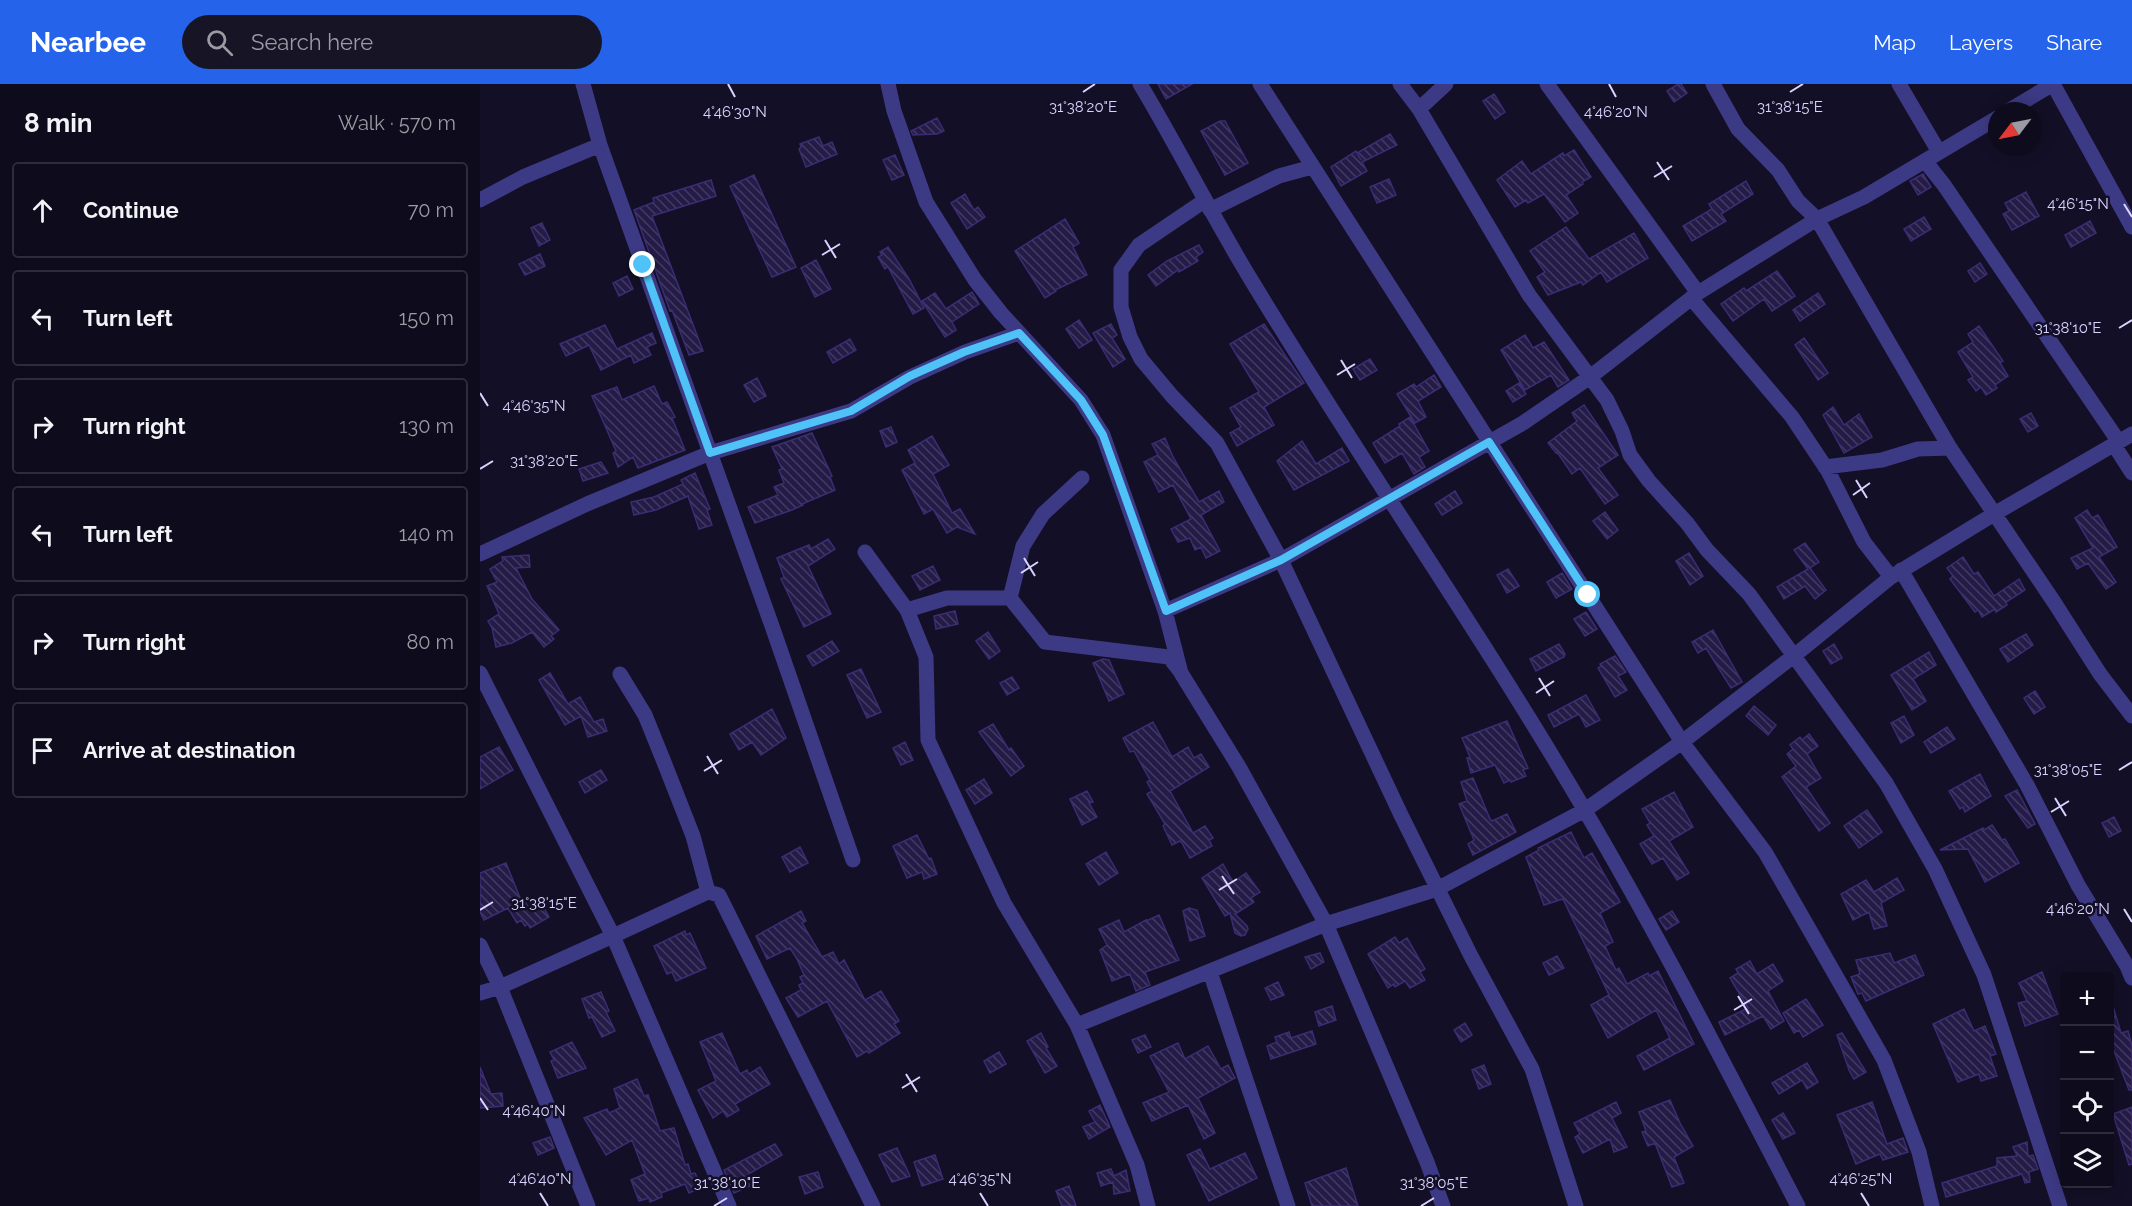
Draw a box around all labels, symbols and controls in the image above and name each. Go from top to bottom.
search box [182,15,602,69]
text: Nearbee [30,26,146,59]
icon: search [203,26,236,59]
text: Search here [251,29,373,55]
text: Map [1873,30,1916,55]
text: Layers [1949,30,2013,55]
text: Share [2046,30,2102,55]
text: 31°38'20"E [1049,98,1117,116]
text: 31°38'15"E [1757,98,1823,116]
north arrow [1988,102,2042,156]
text: 4°46'30"N [703,103,767,121]
text: 4°46'20"N [1584,103,1648,121]
text: 8 min [24,108,92,138]
text: Walk · 570 m [338,111,456,135]
icon: ahead [26,194,59,227]
text: 4°46'15"N [2047,195,2109,213]
text: Continue [83,197,179,223]
text: 70 m [408,198,454,222]
route end [629,251,655,277]
icon: left [26,302,59,335]
text: Turn left [83,305,173,331]
text: 150 m [399,306,454,330]
text: 31°38'10"E [2035,319,2101,337]
text: 4°46'35"N [503,397,565,415]
icon: right [26,410,59,443]
text: Turn right [83,413,186,439]
text: 130 m [399,414,454,438]
text: 31°38'20"E [510,452,578,470]
icon: left [26,518,59,551]
text: Turn left [83,521,173,547]
text: 140 m [399,522,454,546]
route start [1574,581,1600,607]
icon: right [26,626,59,659]
text: Turn right [83,629,186,655]
text: 80 m [406,630,454,654]
icon: arrive [26,734,59,767]
text: Arrive at destination [83,737,296,763]
text: 31°38'05"E [2034,761,2102,779]
text: 31°38'15"E [511,894,577,912]
text: 4°46'20"N [2046,900,2110,918]
map controls [2060,972,2114,1188]
button: + [2060,972,2114,1026]
button: − [2060,1026,2114,1080]
button: locate [2060,1080,2114,1134]
text: 4°46'40"N [502,1102,566,1120]
button: layers [2060,1134,2114,1188]
text: 4°46'40"N [508,1170,572,1188]
text: 4°46'35"N [949,1170,1011,1188]
text: 4°46'25"N [1830,1170,1892,1188]
text: 31°38'10"E [694,1174,760,1192]
text: 31°38'05"E [1400,1174,1468,1192]

